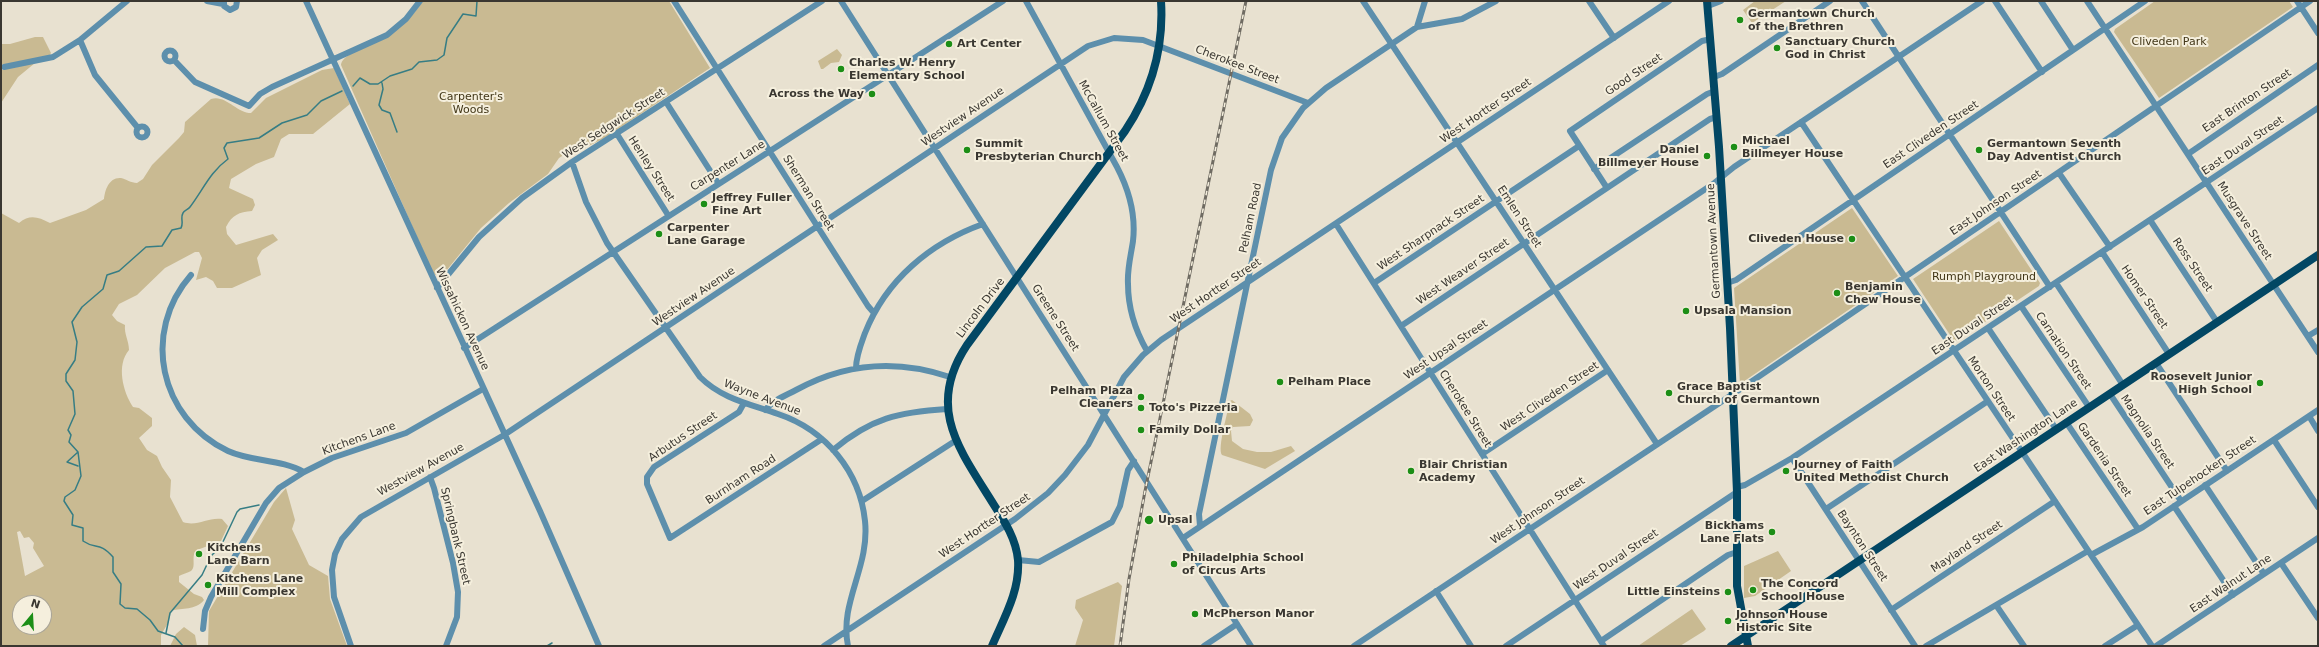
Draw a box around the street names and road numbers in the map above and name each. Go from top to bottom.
street label: Cherokee Street [1193,43,1281,87]
street label: Good Street [1603,51,1665,99]
street label: East Brinton Street [2200,66,2294,136]
street label: West Hortter Street [1438,76,1534,146]
street label: McCallum Street [1075,78,1131,164]
street label: Westview Avenue [919,84,1007,150]
street label: West Sedgwick Street [560,86,668,162]
street label: East Cliveden Street [1881,98,1981,172]
street label: East Duval Street [2200,114,2286,178]
street label: Henley Street [625,134,677,204]
street label: Carpenter Lane [688,138,768,194]
street label: Sherman Street [780,153,836,233]
street label: East Johnson Street [1948,167,2044,239]
street label: Musgrave Street [2214,179,2274,263]
street label: Pelham Road [1237,182,1265,254]
street label: Emlen Street [1494,183,1544,251]
street label: Germantown Avenue [1704,183,1724,299]
street label: West Sharpnack Street [1375,192,1487,274]
street label: West Weaver Street [1414,236,1512,308]
street label: Ross Street [2169,236,2215,294]
street label: West Hortter Street [1168,256,1264,326]
street label: Homer Street [2118,263,2170,331]
street label: Westview Avenue [650,264,738,330]
street label: Wissahickon Avenue [432,265,492,373]
street label: Lincoln Drive [954,275,1008,341]
street label: Greene Street [1028,282,1082,354]
street label: East Duval Street [1930,294,2016,358]
street label: Carnation Street [2032,310,2094,392]
street label: West Upsal Street [1402,317,1490,383]
street label: Morton Street [1964,354,2018,424]
street label: West Cliveden Street [1499,359,1601,435]
street label: Cherokee Street [1436,368,1494,450]
street label: Wayne Avenue [722,377,802,419]
street label: Magnolia Street [2117,392,2177,472]
street label: East Washington Lane [1972,396,2080,476]
street label: Arbutus Street [646,409,720,465]
street label: Kitchens Lane [320,420,398,458]
street label: Gardenia Street [2074,420,2134,500]
street label: East Tulpehocken Street [2141,433,2259,519]
street label: Westview Avenue [375,441,467,499]
street label: Burnham Road [703,452,779,508]
street label: West Johnson Street [1488,475,1588,547]
street label: Springbank Street [437,486,473,586]
street label: West Hortter Street [937,491,1033,561]
street label: Baynton Street [1834,508,1890,584]
street label: Mayland Street [1929,518,2005,576]
street label: West Duval Street [1571,527,1661,593]
street label: East Walnut Lane [2188,552,2274,616]

